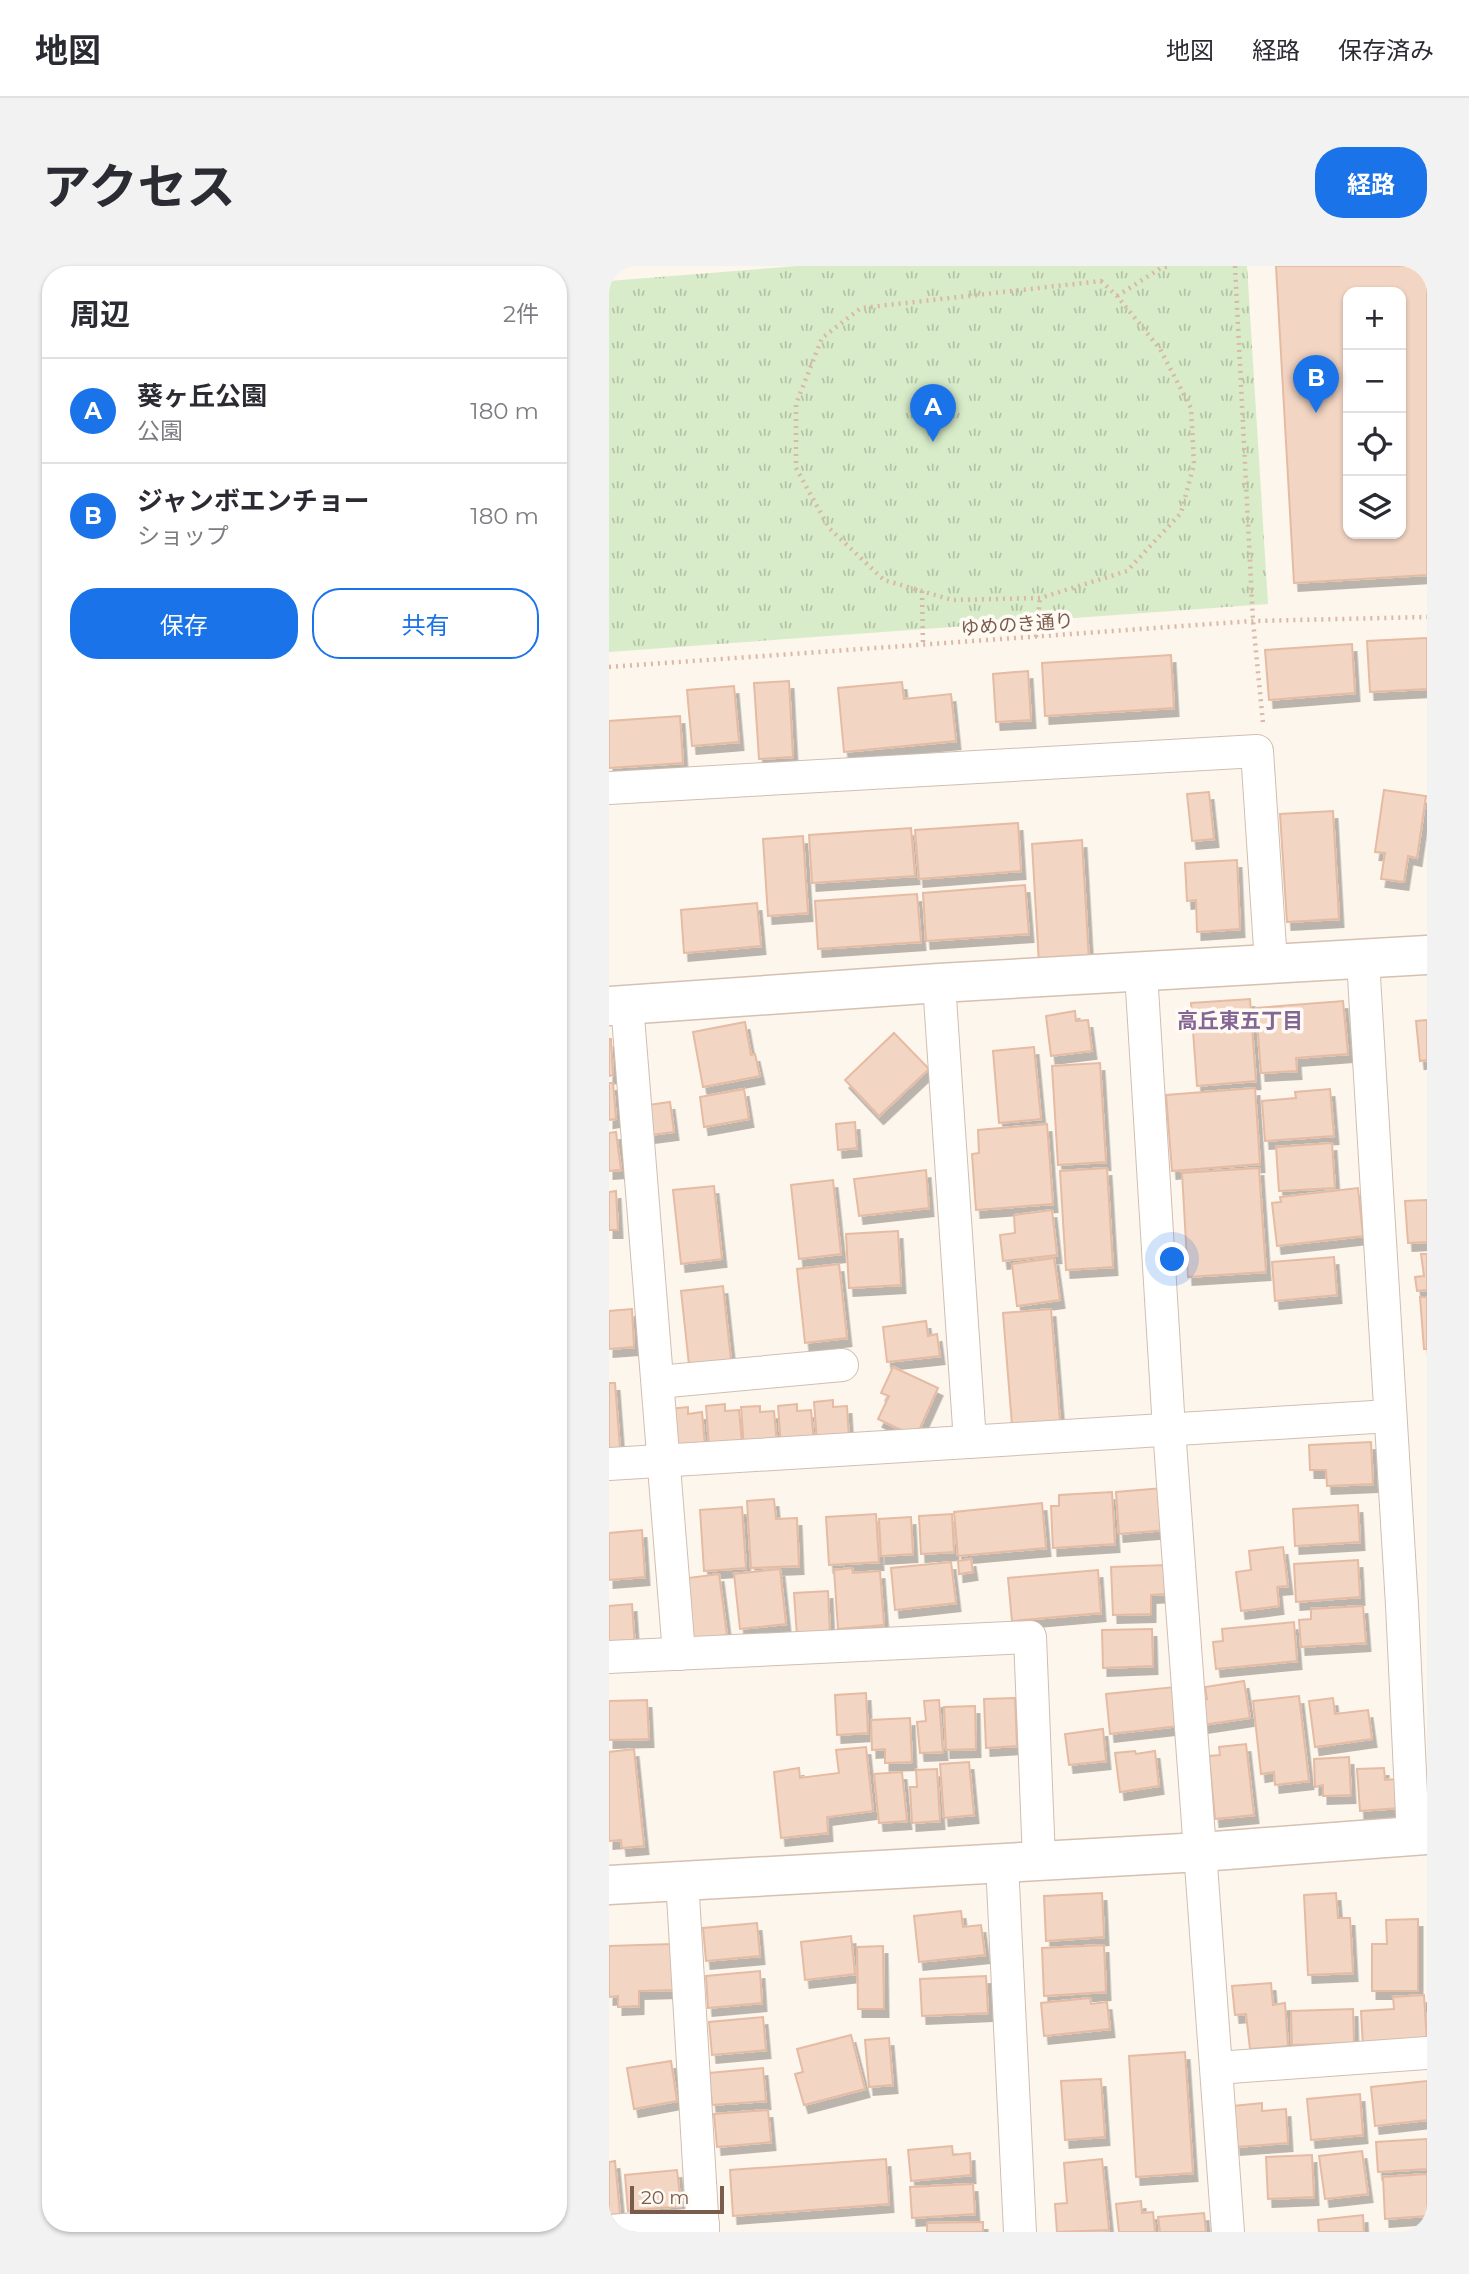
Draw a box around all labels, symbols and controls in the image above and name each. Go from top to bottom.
text: 地図 [35,30,101,70]
text: 地図 [1166,36,1214,65]
text: 経路 [1252,36,1300,65]
text: 保存済み [1338,36,1434,65]
button: 経路 [1315,147,1427,218]
text: アクセス [42,157,236,216]
map controls [1343,287,1406,539]
button: + [1343,287,1406,350]
text: 周辺 [70,296,130,333]
text: 2件 [503,300,539,328]
button: − [1343,350,1406,413]
pin: B [1293,355,1339,413]
text: 葵ヶ丘公園 [137,380,267,412]
pin: A [910,384,956,442]
text: A [84,397,102,425]
text: 180 m [470,397,539,425]
button: locate [1343,413,1406,476]
text: 公園 [137,417,183,445]
button: layers [1343,476,1406,539]
text: ジャンボエンチョー [137,485,370,517]
text: B [84,502,102,530]
text: 180 m [470,502,539,530]
text: ショップ [137,522,229,550]
button: 保存 [70,588,298,659]
button: 共有 [312,588,539,659]
street label: ゆめのき通り [960,609,1074,640]
district label: 高丘東五丁目 [1177,1008,1303,1033]
your location [1155,1242,1189,1276]
scale bar [630,2183,725,2215]
text: 20 m [641,2186,689,2209]

